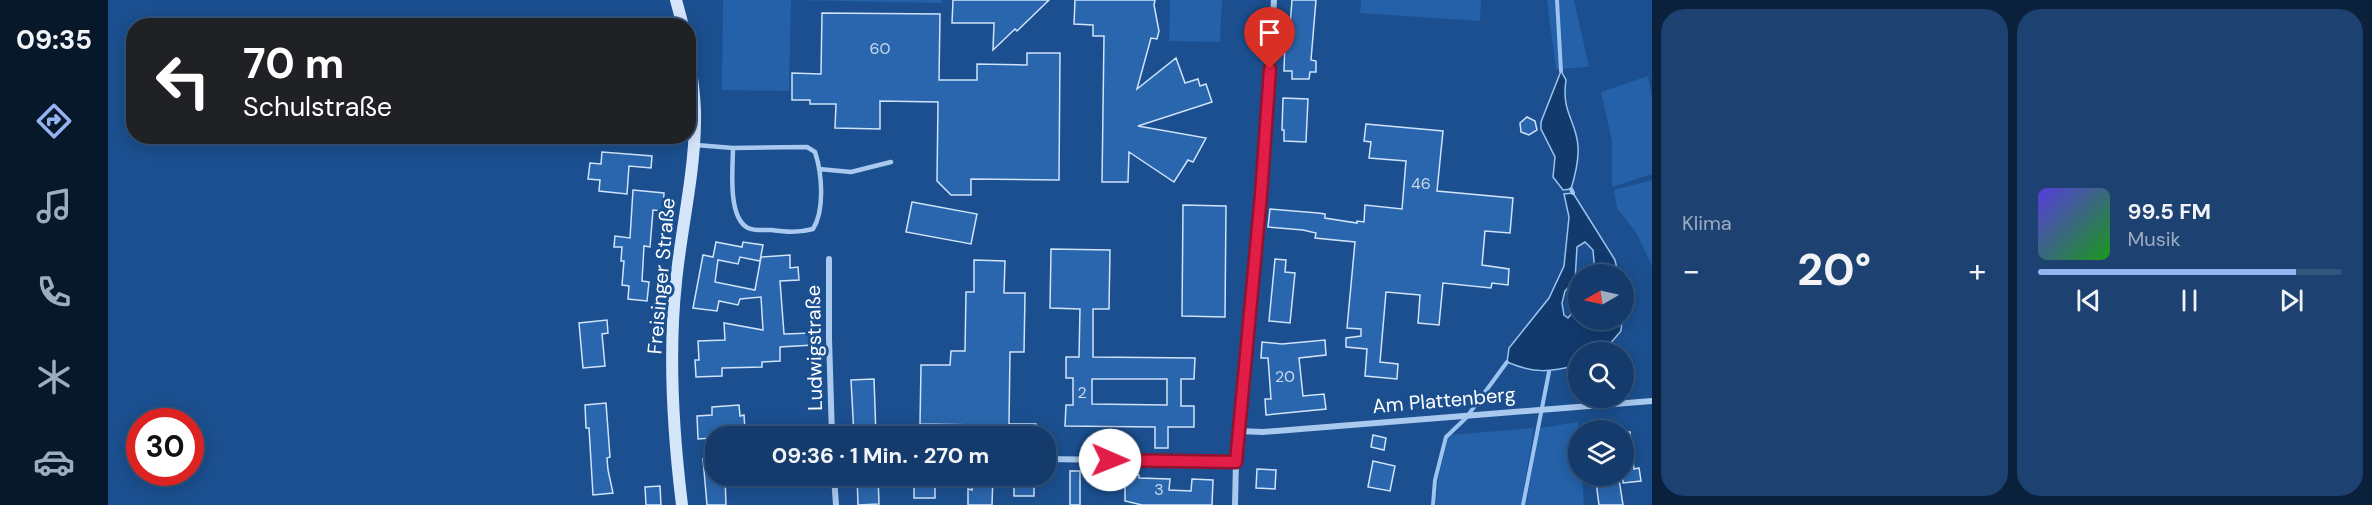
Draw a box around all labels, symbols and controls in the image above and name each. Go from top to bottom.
pin [1244,7,1295,69]
icon: arrive [1253,16,1286,49]
text: 09:35 [16,22,92,57]
text: 70 m [243,36,344,91]
house number: 60 [870,38,891,59]
icon: left [144,42,222,120]
text: Schulstraße [243,89,392,124]
icon: directions [33,100,75,142]
house number: 46 [1411,173,1431,194]
icon: music [33,185,75,227]
street label: Freisinger Straße [641,197,681,355]
text: 99.5 FM [2128,197,2211,226]
text: Klima [1682,210,1732,236]
text: Musik [2128,226,2181,252]
text: 20° [1797,240,1871,299]
text: − [1682,249,1700,292]
text: + [1968,249,1986,292]
north arrow [1568,264,1634,330]
map controls [1568,264,1634,486]
icon: phone [33,271,75,313]
icon: previous [2072,284,2105,317]
icon: pause [2173,284,2206,317]
icon: next [2275,284,2308,317]
street label: Ludwigstraße [800,285,828,411]
button: search [1568,342,1634,408]
icon: climate [33,356,75,398]
house number: 20 [1275,366,1295,387]
street label: Am Plattenberg [1371,381,1517,419]
house number: 2 [1077,382,1087,403]
speed limit sign: 30 [126,408,204,486]
button: layers [1568,420,1634,486]
position arrow [1078,428,1142,492]
icon: car [33,441,75,483]
text: 09:36 · 1 Min. · 270 m [772,441,989,470]
house number: 3 [1154,479,1164,500]

